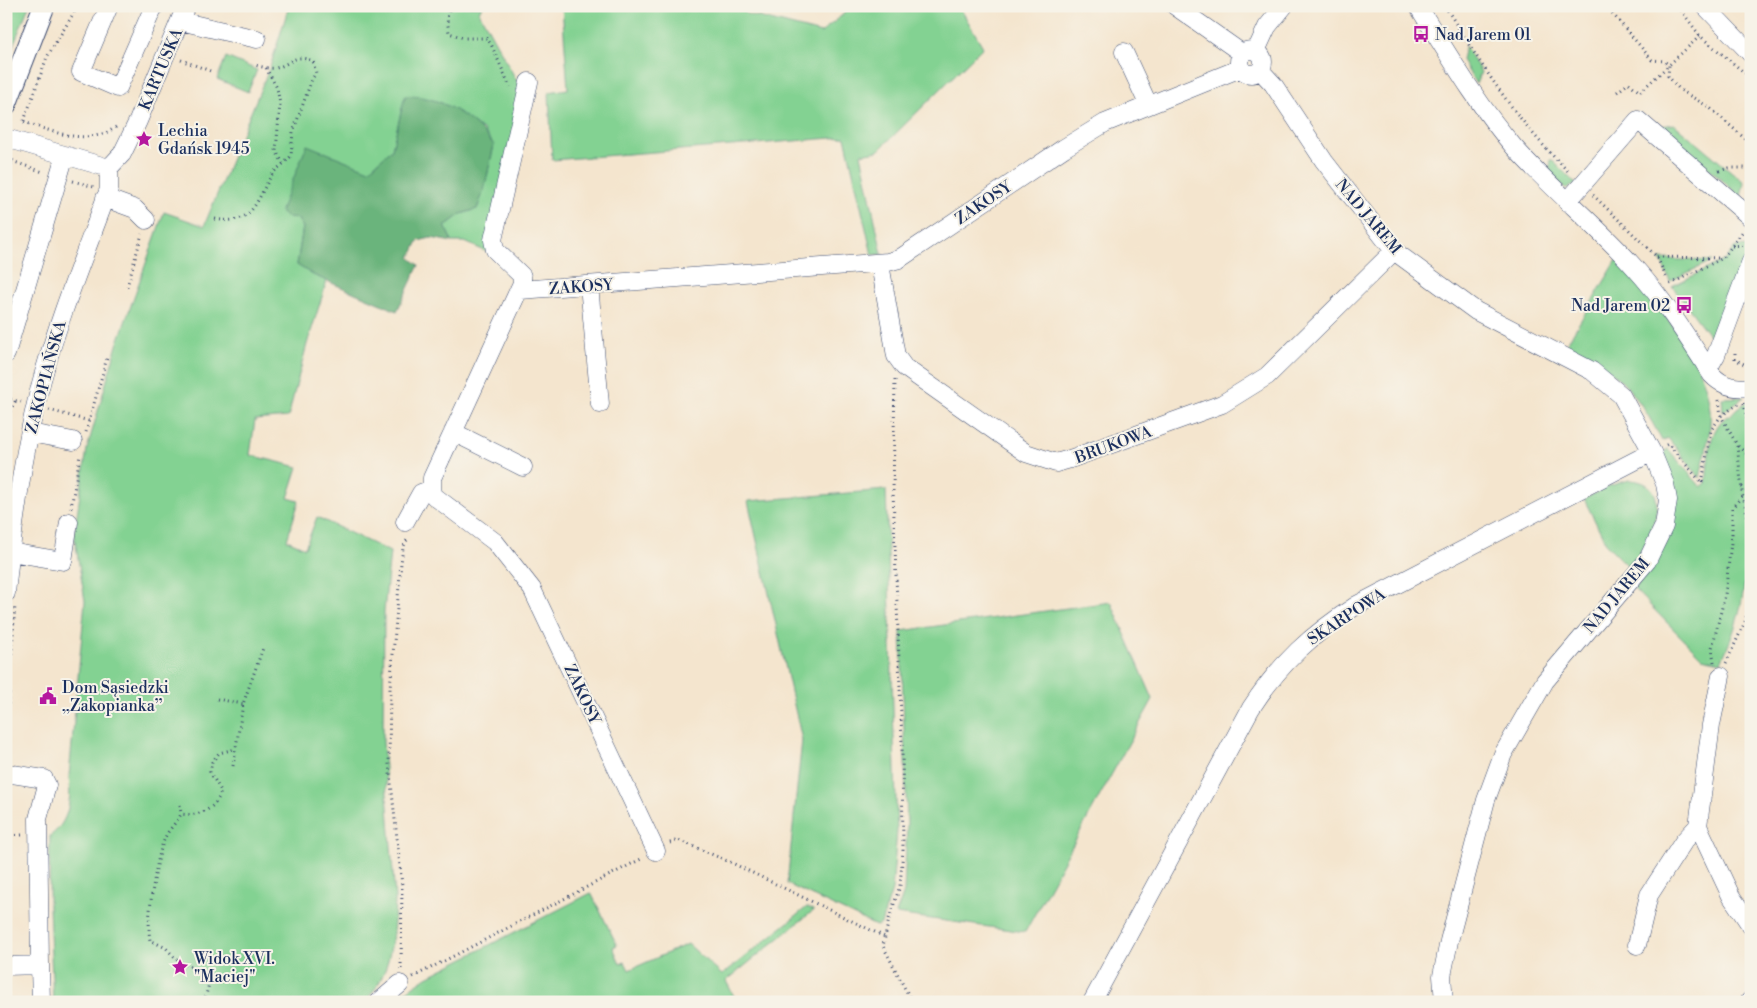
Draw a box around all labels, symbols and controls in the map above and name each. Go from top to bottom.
street label: KARTUSKA [135,24,188,113]
bus stop icon: Nad Jarem 01 [1411,24,1431,44]
place label: Nad Jarem 01 [1435,25,1531,45]
place label: Lechia Gdańsk 1945 [158,121,250,159]
place icon: Lechia Gdańsk 1945 [134,129,154,149]
street label: NAD JAREM [1331,175,1406,259]
street label: ZAKOSY [951,176,1017,229]
street label: ZAKOSY [548,275,615,299]
bus stop icon: Nad Jarem 02 [1674,295,1694,315]
place label: Nad Jarem 02 [1571,296,1670,316]
street label: ZAKOPIAŃSKA [19,317,71,436]
street label: BRUKOWA [1071,421,1156,468]
street label: NAD JAREM [1579,554,1654,638]
street label: SKARPOWA [1304,584,1390,649]
street label: ZAKOSY [559,661,605,729]
place label: Dom Sąsiedzki „Zakopianka” [62,678,169,716]
public building icon: Dom Sąsiedzki „Zakopianka” [38,686,58,706]
place label: Widok XVI. "Maciej" [193,949,275,987]
place icon: Widok XVI. "Maciej" [170,957,190,977]

